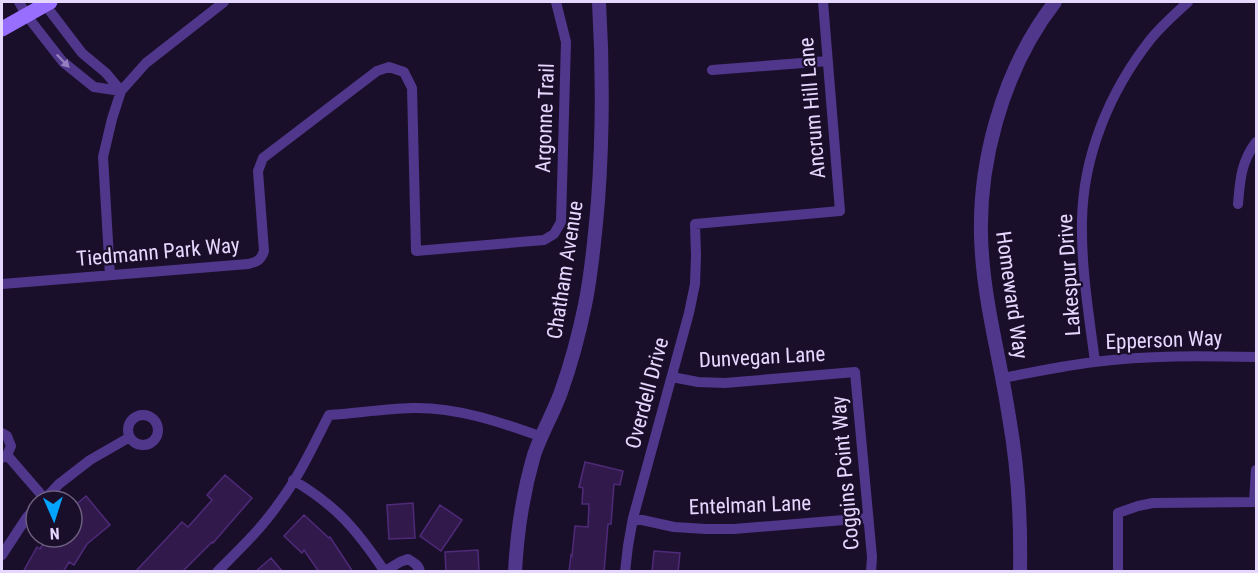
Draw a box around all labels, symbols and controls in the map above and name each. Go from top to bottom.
street label: Ancrum Hill Lane [794,36,830,180]
one-way arrow [56,54,70,68]
street label: Argonne Trail [531,63,559,173]
street label: Chatham Avenue [542,199,588,341]
street label: Lakespur Drive [1053,213,1085,337]
street label: Homeward Way [991,230,1033,361]
street label: Tiedmann Park Way [75,233,241,271]
street label: Epperson Way [1105,326,1223,354]
street label: Overdell Drive [621,335,673,451]
street label: Dunvegan Lane [698,342,826,372]
street label: Coggins Point Way [826,395,864,551]
north arrow [24,489,84,549]
street label: Entelman Lane [688,491,812,519]
text: N [49,524,60,543]

